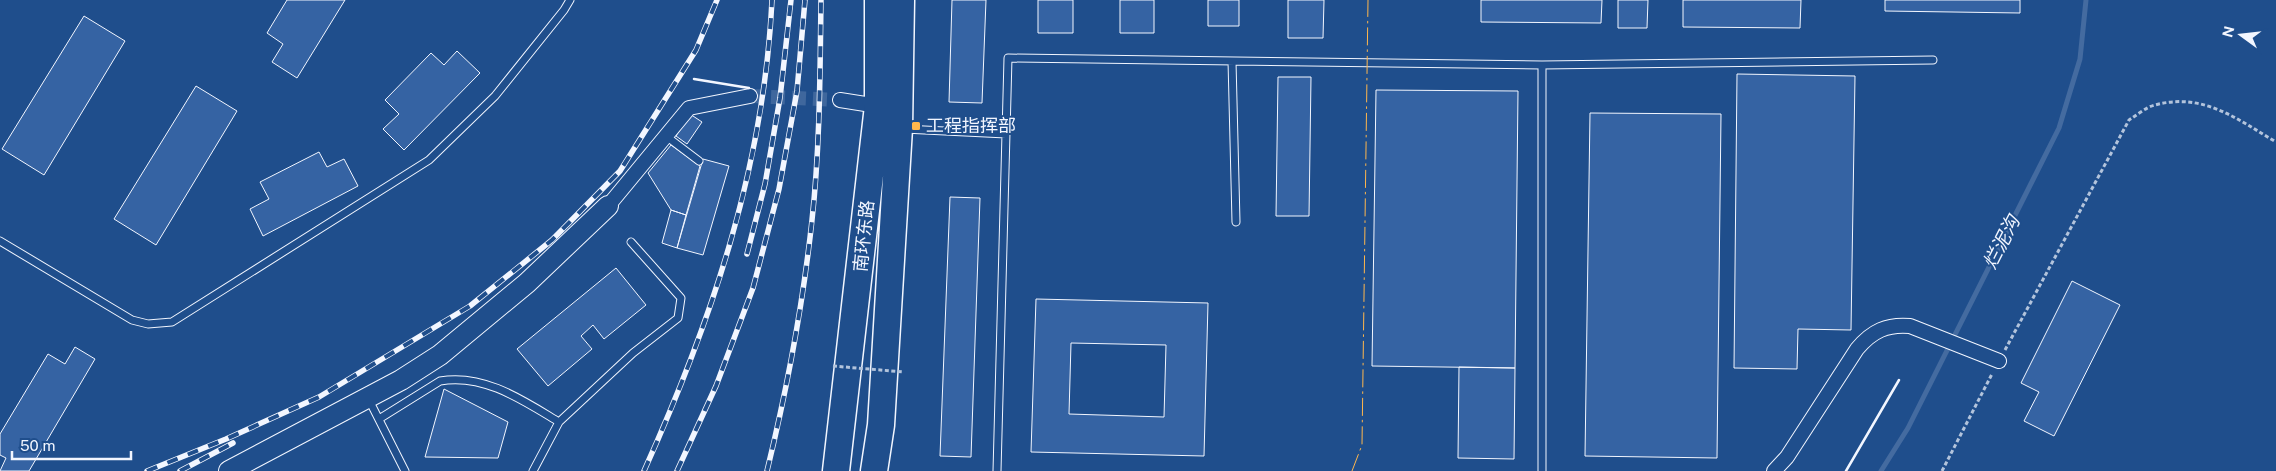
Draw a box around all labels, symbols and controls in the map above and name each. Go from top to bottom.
north arrow [2216,10,2266,60]
text: N [2219,24,2238,39]
place label: 工程指挥部 [926,115,1016,136]
marker: 工程指挥部 [910,120,922,132]
street label: 南环东路 [849,199,878,273]
water label: 烂泥沟 [1978,210,2025,272]
scale bar [12,428,131,460]
text: 50 m [20,437,55,454]

